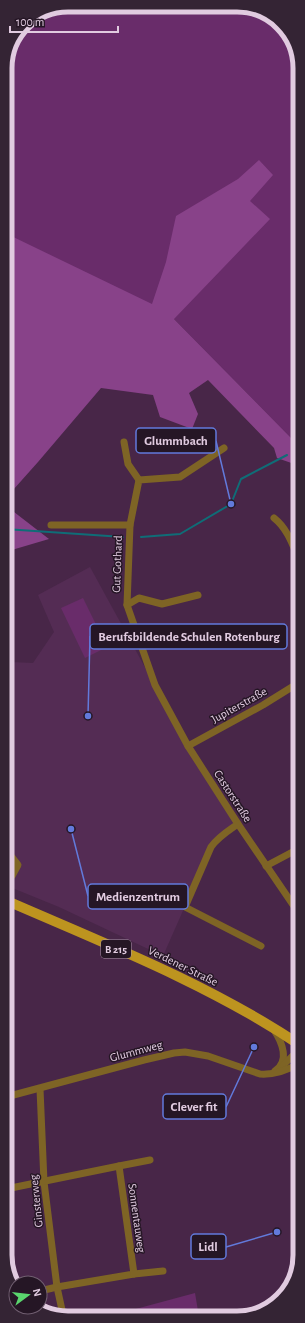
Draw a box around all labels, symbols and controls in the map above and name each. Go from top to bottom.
scale bar [10,8,118,34]
text: 100 m [16,16,44,28]
callout: Glummbach [136,428,216,453]
text: Glummbach [144,435,208,448]
street label: Gut Gothard [110,535,124,593]
callout: Berufsbildende Schulen Rotenburg [90,624,287,649]
text: Berufsbildende Schulen Rotenburg [98,631,280,644]
street label: Jupiterstraße [209,685,269,725]
street label: Castorstraße [212,768,254,824]
callout: Medienzentrum [88,884,188,909]
text: Medienzentrum [96,891,180,904]
road number: B 215 [101,940,131,958]
street label: Verdener Straße [146,944,220,988]
street label: Glummweg [108,1038,164,1064]
callout: Clever fit [163,1094,226,1119]
text: Clever fit [171,1101,218,1114]
street label: Ginsterweg [27,1174,45,1228]
street label: Sonnentauweg [126,1183,148,1253]
callout: Lidl [191,1234,226,1259]
text: Lidl [198,1241,218,1254]
north arrow [8,1275,48,1315]
text: N [31,1287,43,1298]

